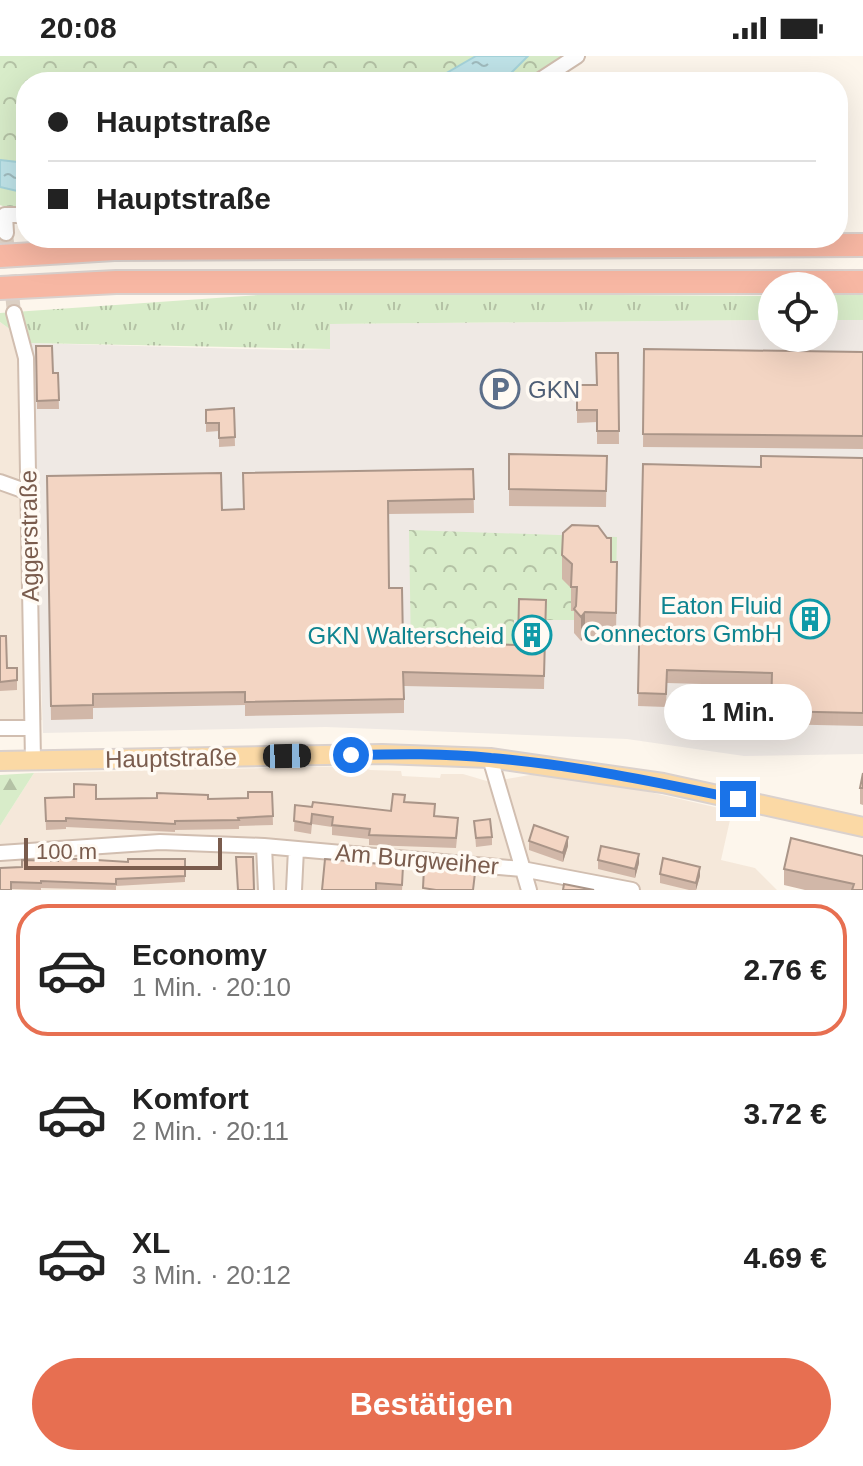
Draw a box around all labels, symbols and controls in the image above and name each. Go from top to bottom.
text: 20:08 [40,11,117,44]
text: Hauptstraße [96,105,271,138]
text: Hauptstraße [96,182,271,215]
map controls [758,272,838,352]
button: locate [758,272,838,352]
parking icon: GKN [479,368,521,410]
place label: GKN [528,376,580,403]
street label: Aggerstraße [14,470,44,602]
place label: Eaton Fluid Connectors GmbH [583,592,782,647]
building icon: Eaton Fluid Connectors GmbH [789,598,831,640]
building icon: GKN Walterscheid [511,614,553,656]
place label: GKN Walterscheid [308,622,504,649]
callout: 1 Min. [664,683,812,739]
text: 1 Min. [701,697,775,727]
route start [333,737,369,773]
street label: Hauptstraße [105,743,237,773]
car [263,744,311,768]
route end [720,781,756,817]
scale bar [24,834,222,870]
street label: Am Burgweiher [334,838,500,880]
text: 100 m [36,839,97,864]
icon: car [36,934,108,1006]
text: Economy [132,938,267,971]
text: 2.76 € [744,953,827,986]
text: 1 Min. · 20:10 [132,972,291,1002]
icon: car [36,1078,108,1150]
text: Komfort [132,1082,249,1115]
text: 3.72 € [744,1097,827,1130]
text: 2 Min. · 20:11 [132,1116,289,1146]
icon: car [36,1222,108,1294]
text: XL [132,1226,170,1259]
text: 4.69 € [744,1241,827,1274]
text: 3 Min. · 20:12 [132,1260,291,1290]
button: Bestätigen [32,1358,831,1450]

